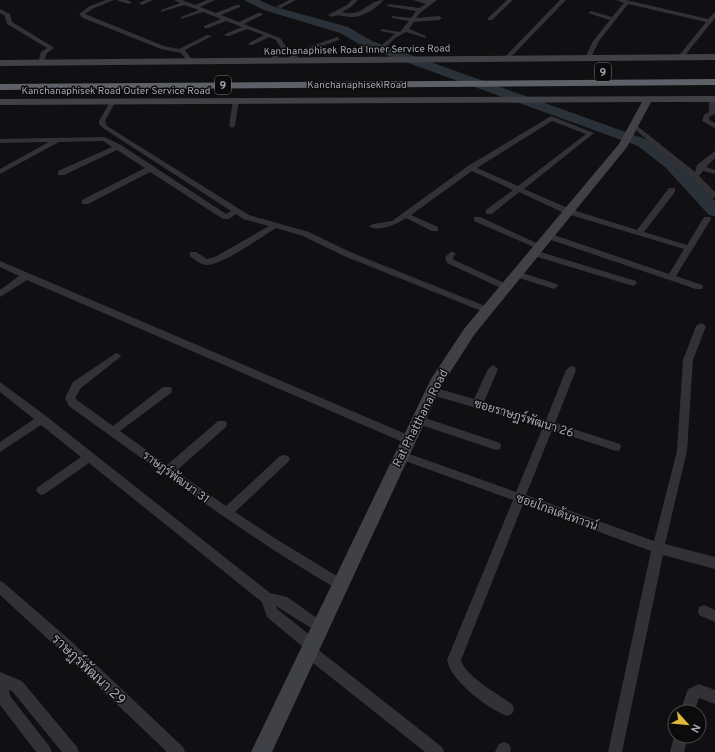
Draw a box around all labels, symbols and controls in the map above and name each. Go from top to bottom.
street label: Kanchanaphisek Road Inner Service Road [264,42,450,59]
road number: 9 [595,63,611,81]
road number: 9 [215,76,231,94]
street label: Kanchanaphisek Road [307,79,407,92]
street label: Kanchanaphisek Road Outer Service Road [22,85,210,98]
street label: Rat Phatthana Road [389,367,452,470]
street label: ซอยราษฎร์พัฒนา 26 [472,395,576,442]
street label: ราษฎร์พัฒนา 31 [139,447,213,508]
street label: ซอยโกลเด้นทาวน์ [514,490,600,535]
street label: ราษฎร์พัฒนา 29 [47,630,130,709]
north arrow [667,704,707,744]
text: N [687,721,703,735]

